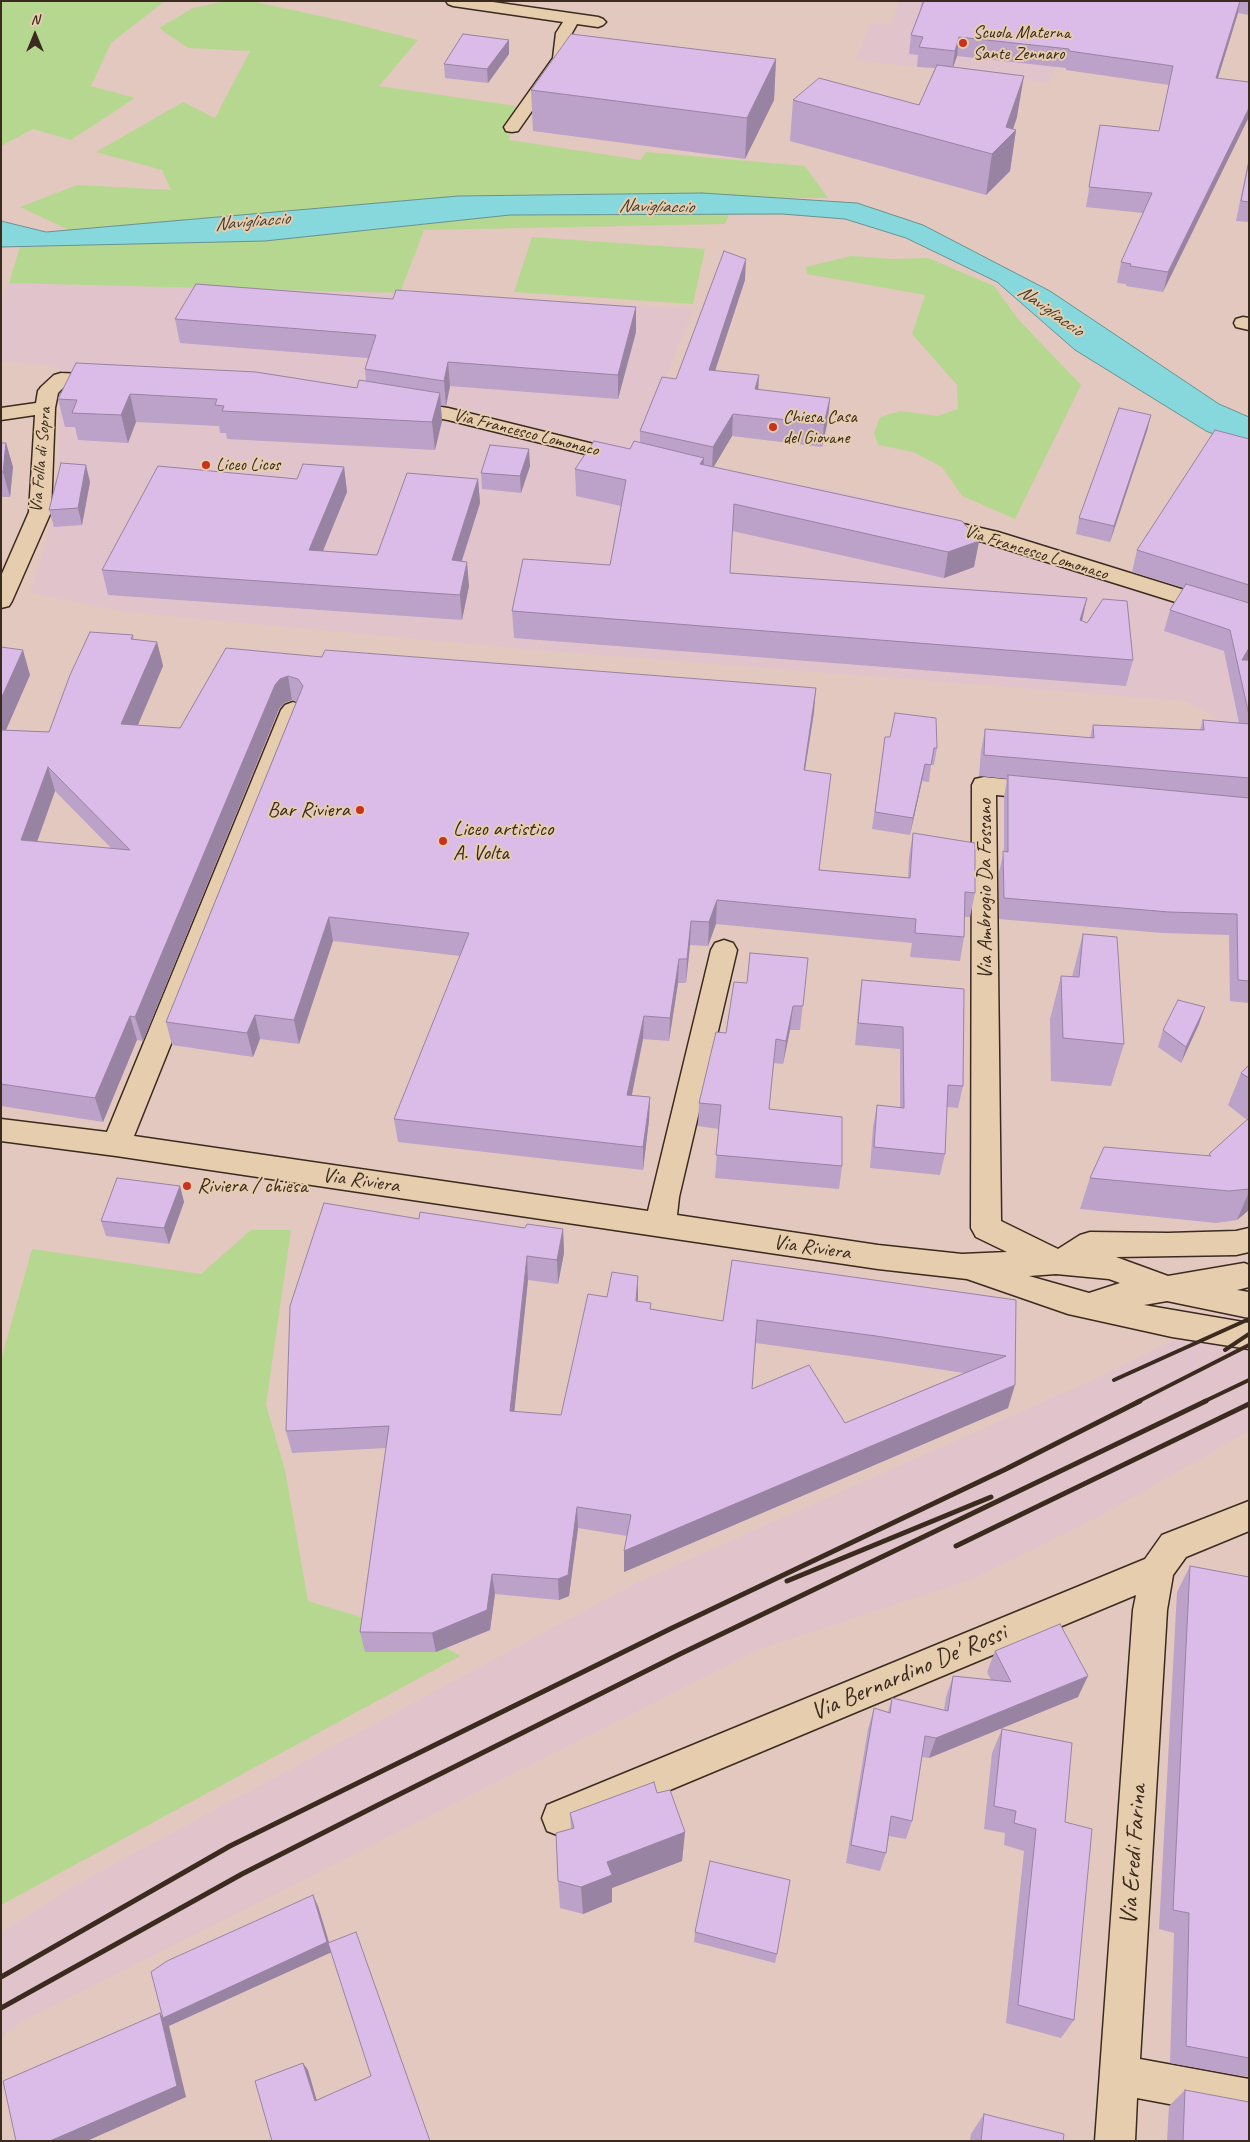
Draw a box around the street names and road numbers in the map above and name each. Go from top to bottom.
street label: Via Francesco Lomonaco [451,405,601,461]
street label: Via Folla di Sopra [26,406,56,514]
street label: Via Francesco Lomonaco [962,521,1110,585]
street label: Via Ambrogio Da Fossano [972,799,998,979]
street label: Via Riviera [321,1163,401,1199]
street label: Via Riviera [772,1230,852,1266]
street label: Via Bernardino De' Rossi [807,1618,1011,1728]
street label: Via Eredi Farina [1114,1784,1154,1926]

